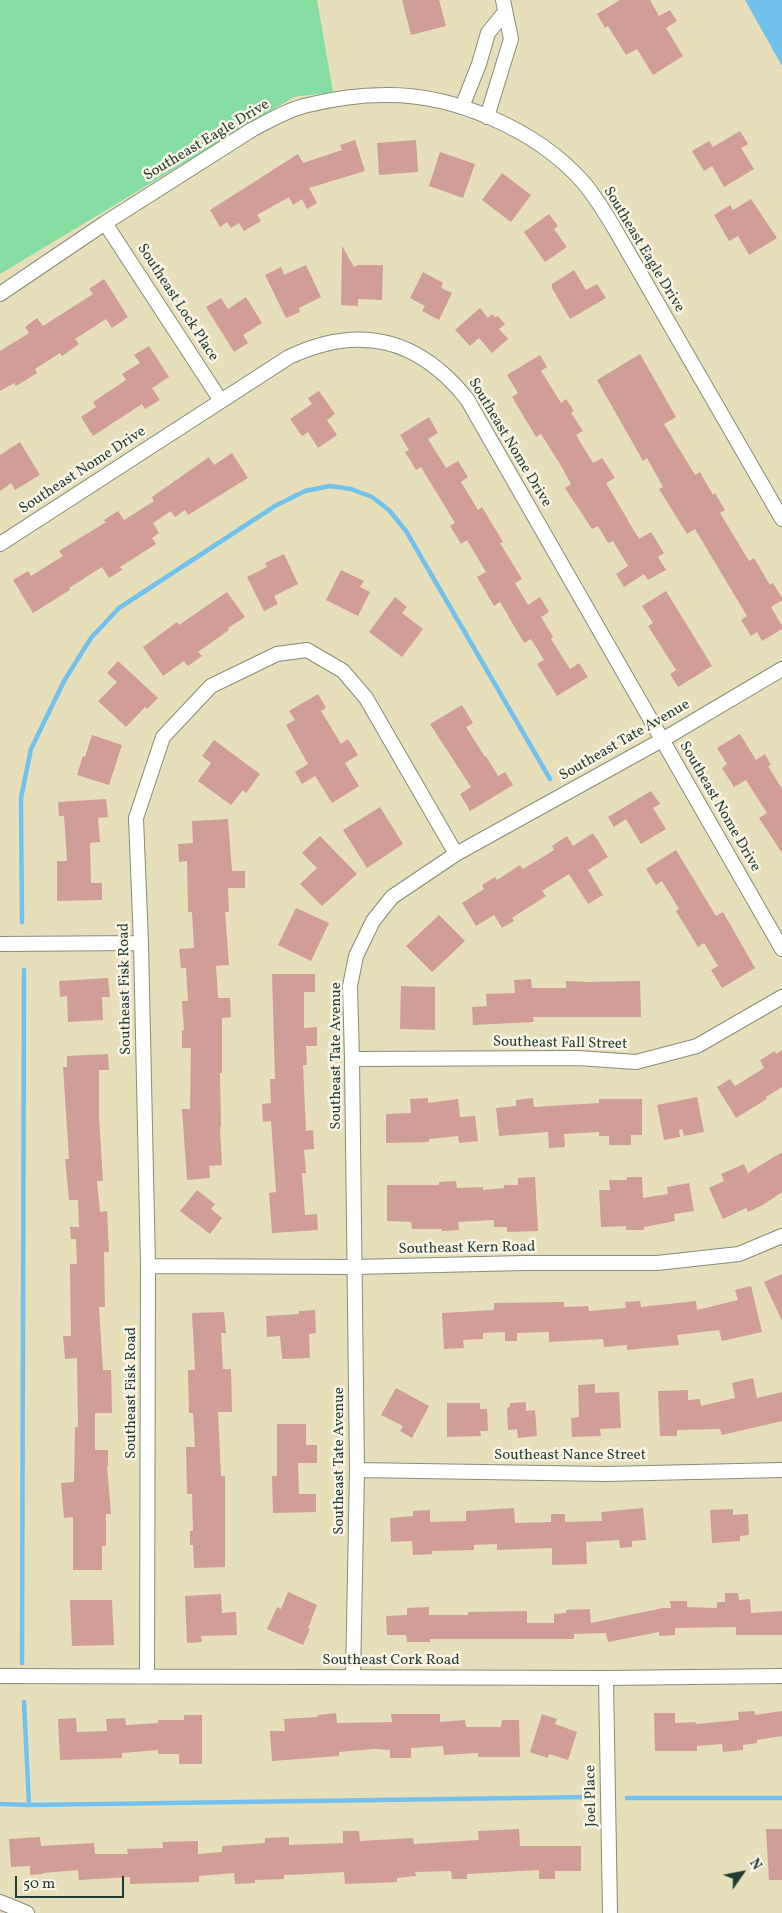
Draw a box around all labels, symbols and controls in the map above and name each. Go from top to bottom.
street label: Southeast Eagle Drive [141,96,273,186]
street label: Southeast Eagle Drive [598,184,688,316]
street label: Southeast Lock Place [132,241,222,365]
street label: Southeast Nome Drive [463,375,555,511]
street label: Southeast Nome Drive [16,423,150,519]
street label: Southeast Tate Avenue [557,696,693,786]
street label: Southeast Nome Drive [674,739,764,875]
street label: Southeast Fisk Road [116,923,136,1055]
street label: Southeast Tate Avenue [328,982,346,1130]
street label: Southeast Fall Street [493,1034,627,1054]
street label: Southeast Kern Road [398,1239,536,1259]
street label: Southeast Fisk Road [123,1327,141,1459]
street label: Southeast Tate Avenue [331,1387,349,1535]
street label: Southeast Nance Street [494,1447,646,1465]
street label: Southeast Cork Road [322,1652,460,1670]
street label: Joel Place [582,1765,602,1827]
north arrow [717,1848,767,1898]
text: N [744,1855,766,1874]
scale bar [18,1866,126,1898]
text: 50 m [23,1874,55,1895]

